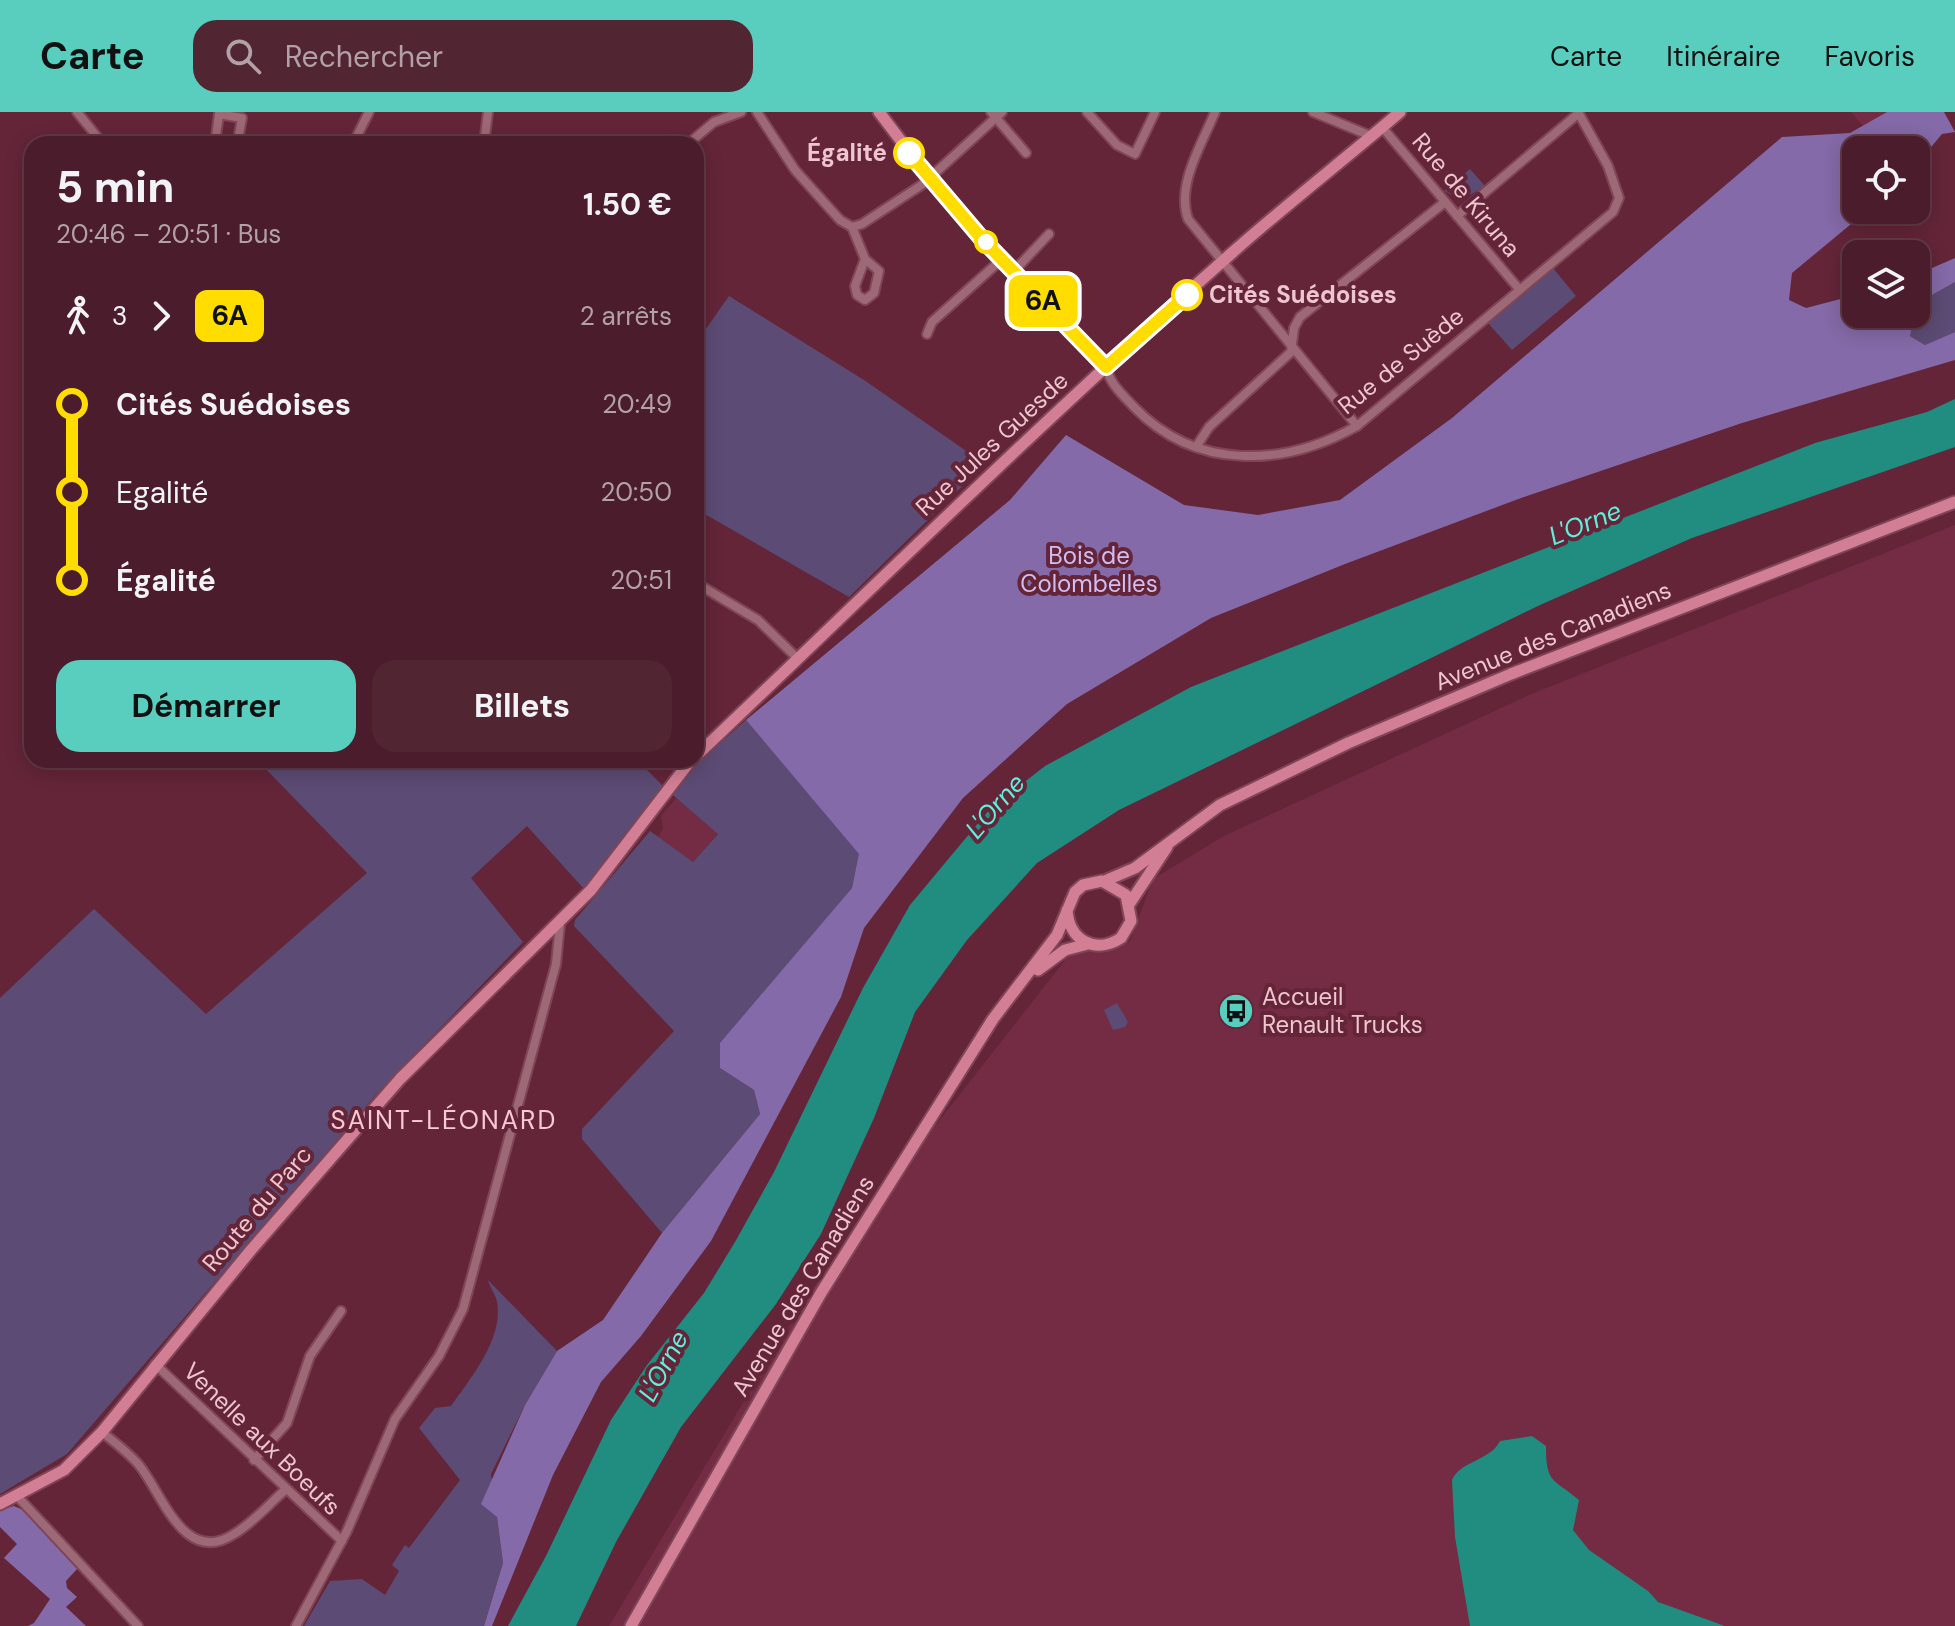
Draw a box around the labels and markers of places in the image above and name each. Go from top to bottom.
place label: Égalité [807,136,887,168]
marker: Égalité [894,138,924,168]
unlabelled marker [975,231,997,253]
place label: Cités Suédoises [1209,279,1397,310]
marker: Cités Suédoises [1172,280,1202,310]
place label: Accueil Renault Trucks [1262,981,1423,1040]
bus stop icon: Accueil Renault Trucks [1217,992,1255,1030]

